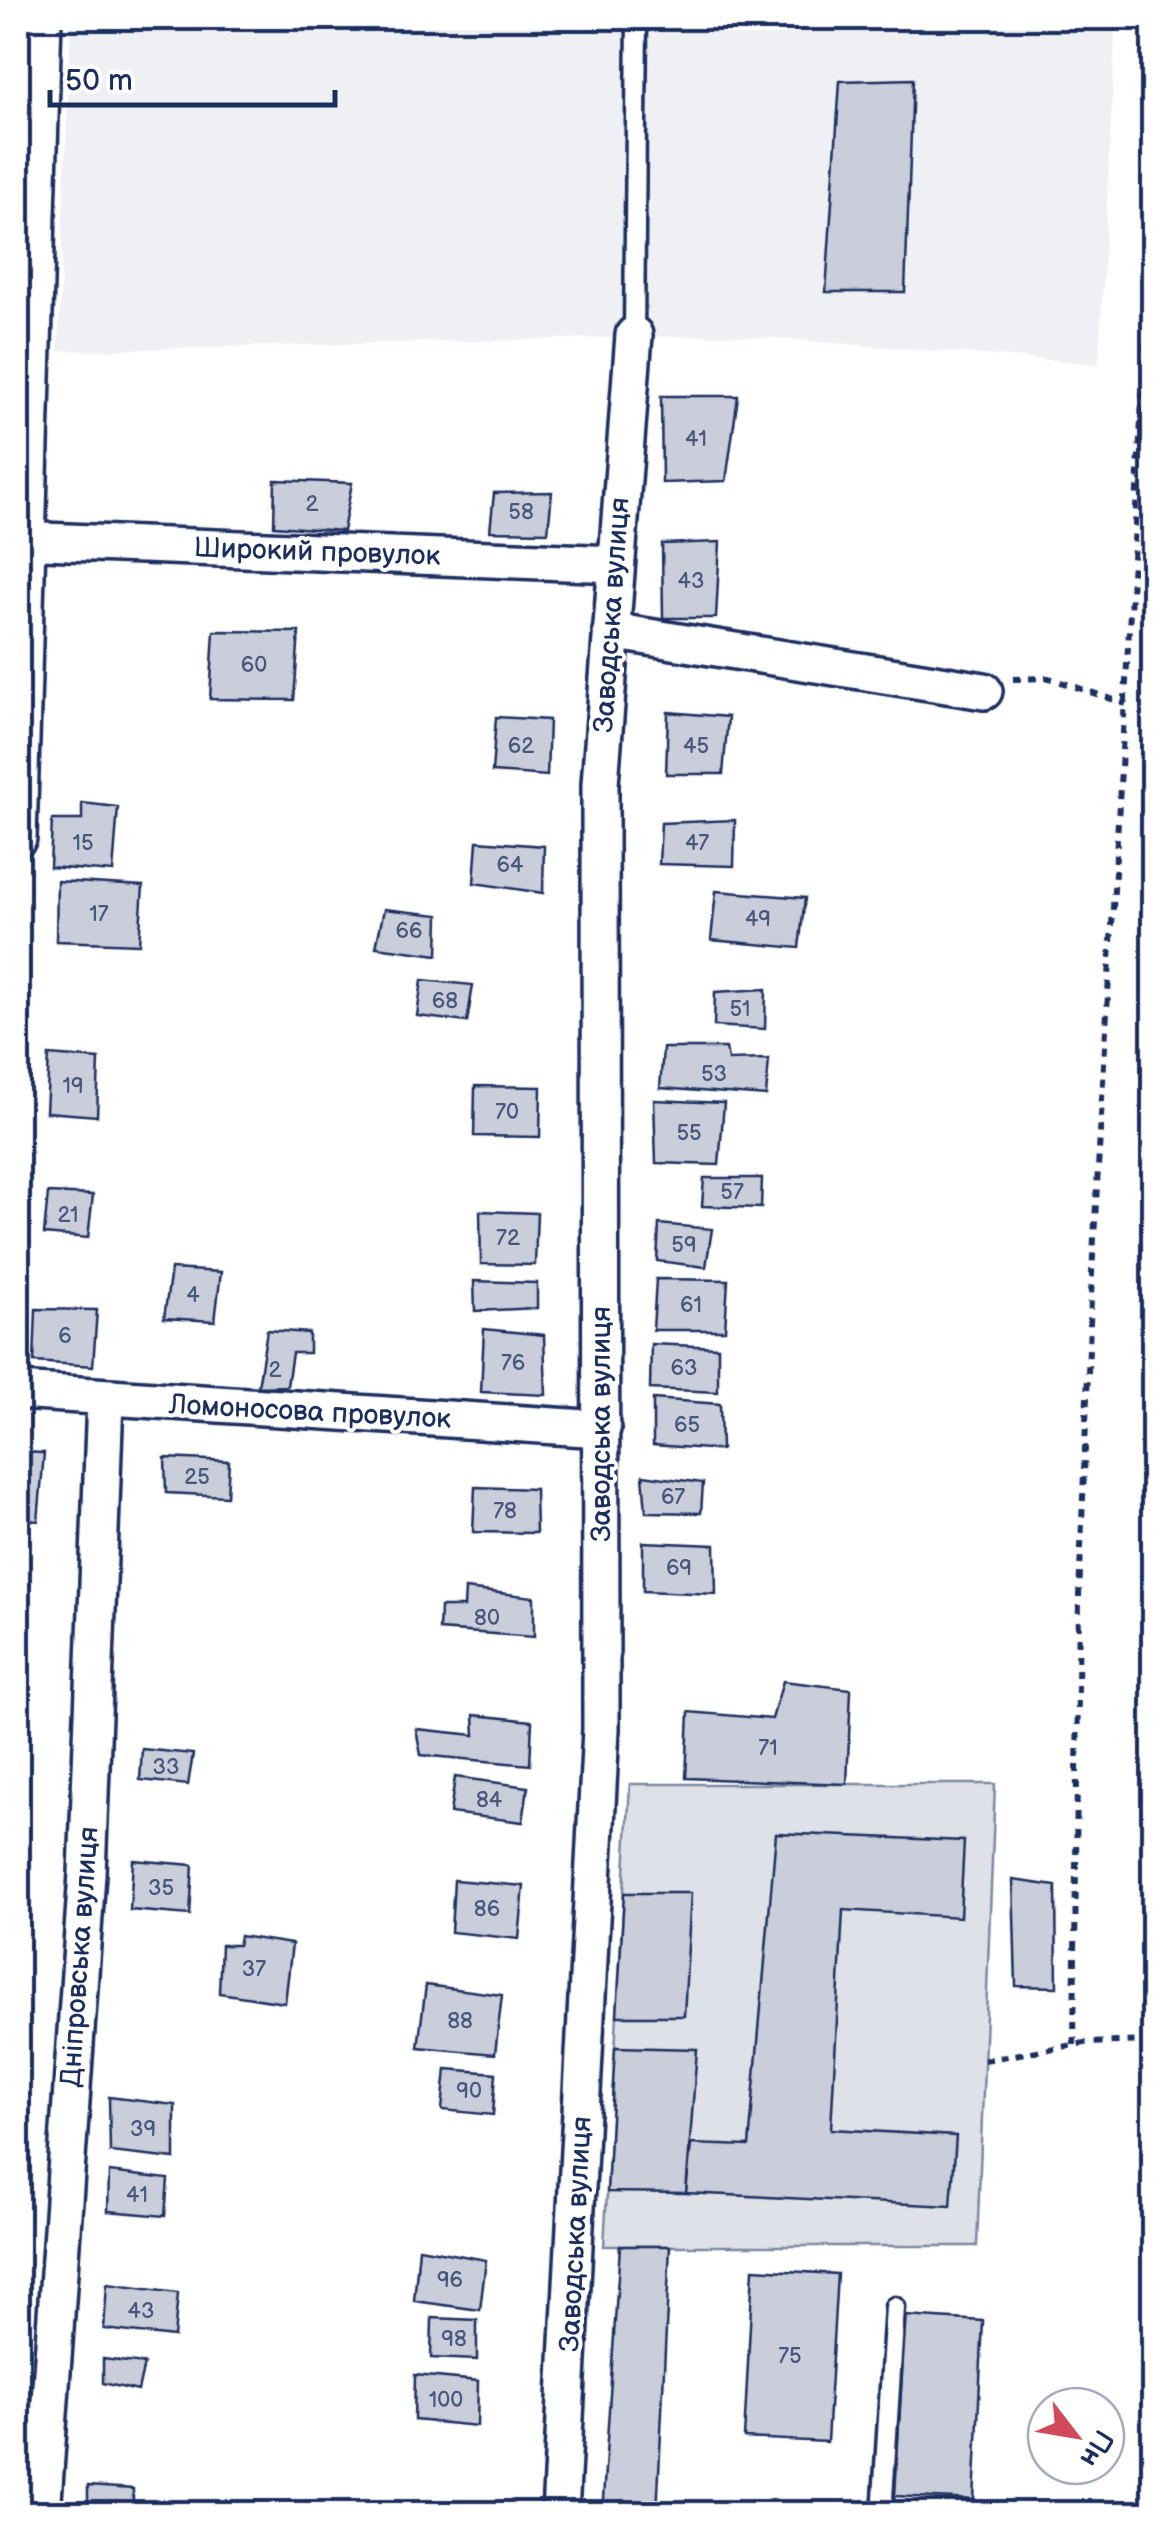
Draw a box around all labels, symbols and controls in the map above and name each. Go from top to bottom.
scale bar [50,45,335,107]
text: 50 m [65,63,133,99]
house number: 41 [685,426,707,453]
house number: 2 [306,491,319,518]
street label: Заводська вулиця [587,496,637,734]
house number: 58 [508,499,534,526]
street label: Широкий провулок [193,531,441,573]
house number: 43 [678,568,704,595]
house number: 60 [241,652,267,679]
house number: 62 [508,733,534,760]
house number: 45 [683,733,709,760]
house number: 15 [72,830,94,857]
house number: 47 [685,830,709,857]
house number: 64 [497,852,524,879]
house number: 17 [89,901,109,928]
house number: 49 [745,906,771,933]
house number: 66 [396,918,422,945]
house number: 68 [432,988,458,1015]
house number: 51 [729,996,751,1023]
house number: 53 [701,1061,727,1088]
house number: 19 [62,1073,84,1100]
house number: 70 [495,1099,519,1126]
house number: 55 [676,1120,702,1147]
house number: 57 [720,1179,744,1206]
house number: 21 [57,1202,79,1229]
house number: 72 [496,1225,520,1252]
house number: 59 [671,1232,697,1259]
house number: 4 [186,1282,200,1309]
house number: 61 [680,1292,702,1319]
street label: Заводська вулиця [585,1306,618,1542]
house number: 6 [58,1323,72,1350]
house number: 76 [501,1350,525,1377]
house number: 63 [671,1355,697,1382]
house number: 2 [269,1357,282,1384]
street label: Ломоносова провулок [167,1388,452,1436]
house number: 65 [674,1412,700,1439]
house number: 25 [184,1464,210,1491]
house number: 67 [661,1484,685,1511]
house number: 78 [493,1498,517,1525]
house number: 69 [666,1555,692,1582]
house number: 80 [474,1605,500,1632]
house number: 71 [758,1735,778,1762]
house number: 33 [152,1754,180,1781]
house number: 84 [476,1787,503,1814]
street label: Дніпровська вулиця [54,1826,106,2088]
house number: 35 [148,1875,174,1902]
house number: 86 [474,1896,500,1923]
house number: 37 [242,1956,266,1983]
house number: 88 [447,2008,473,2035]
house number: 90 [456,2078,482,2105]
street label: Заводська вулиця [553,2115,599,2353]
house number: 39 [130,2116,156,2143]
house number: 41 [126,2182,148,2209]
house number: 96 [437,2267,463,2294]
house number: 43 [128,2298,154,2325]
house number: 98 [441,2326,467,2353]
house number: 75 [778,2343,802,2370]
north arrow [1026,2386,1126,2486]
house number: 100 [429,2387,463,2414]
text: Пн [1072,2424,1120,2473]

